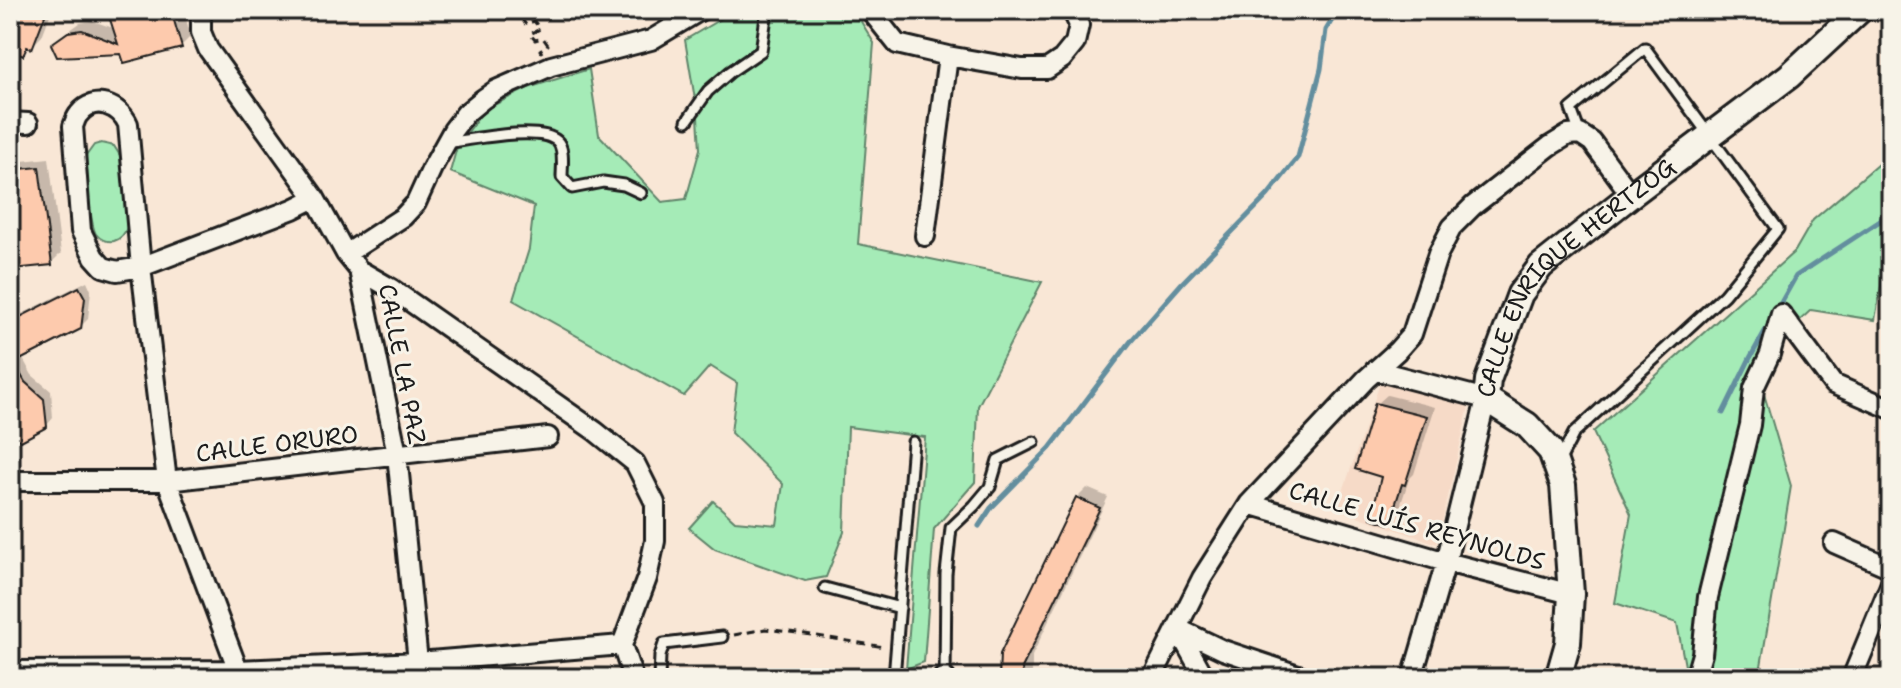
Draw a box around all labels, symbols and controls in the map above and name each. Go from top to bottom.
street label: CALLE ENRIQUE HERTZOG [1470,151,1682,399]
street label: CALLE LA PAZ [371,281,433,447]
street label: CALLE ORURO [194,418,360,470]
street label: CALLE LUÍS REYNOLDS [1285,474,1549,578]

